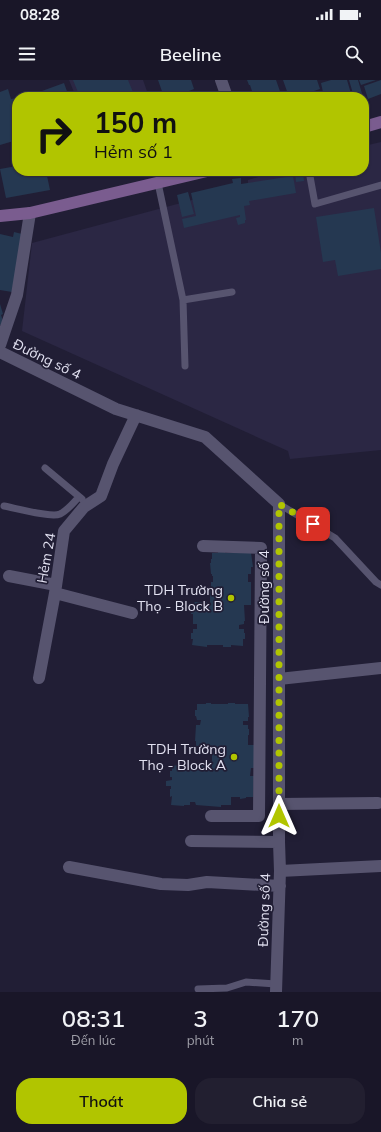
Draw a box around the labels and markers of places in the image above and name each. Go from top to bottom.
pin [296,507,330,541]
place label: TDH Trường Thọ - Block B [137,581,223,615]
marker: TDH Trường Thọ - Block B [226,593,236,603]
place label: TDH Trường Thọ - Block A [139,740,227,774]
marker: TDH Trường Thọ - Block A [229,752,239,762]

